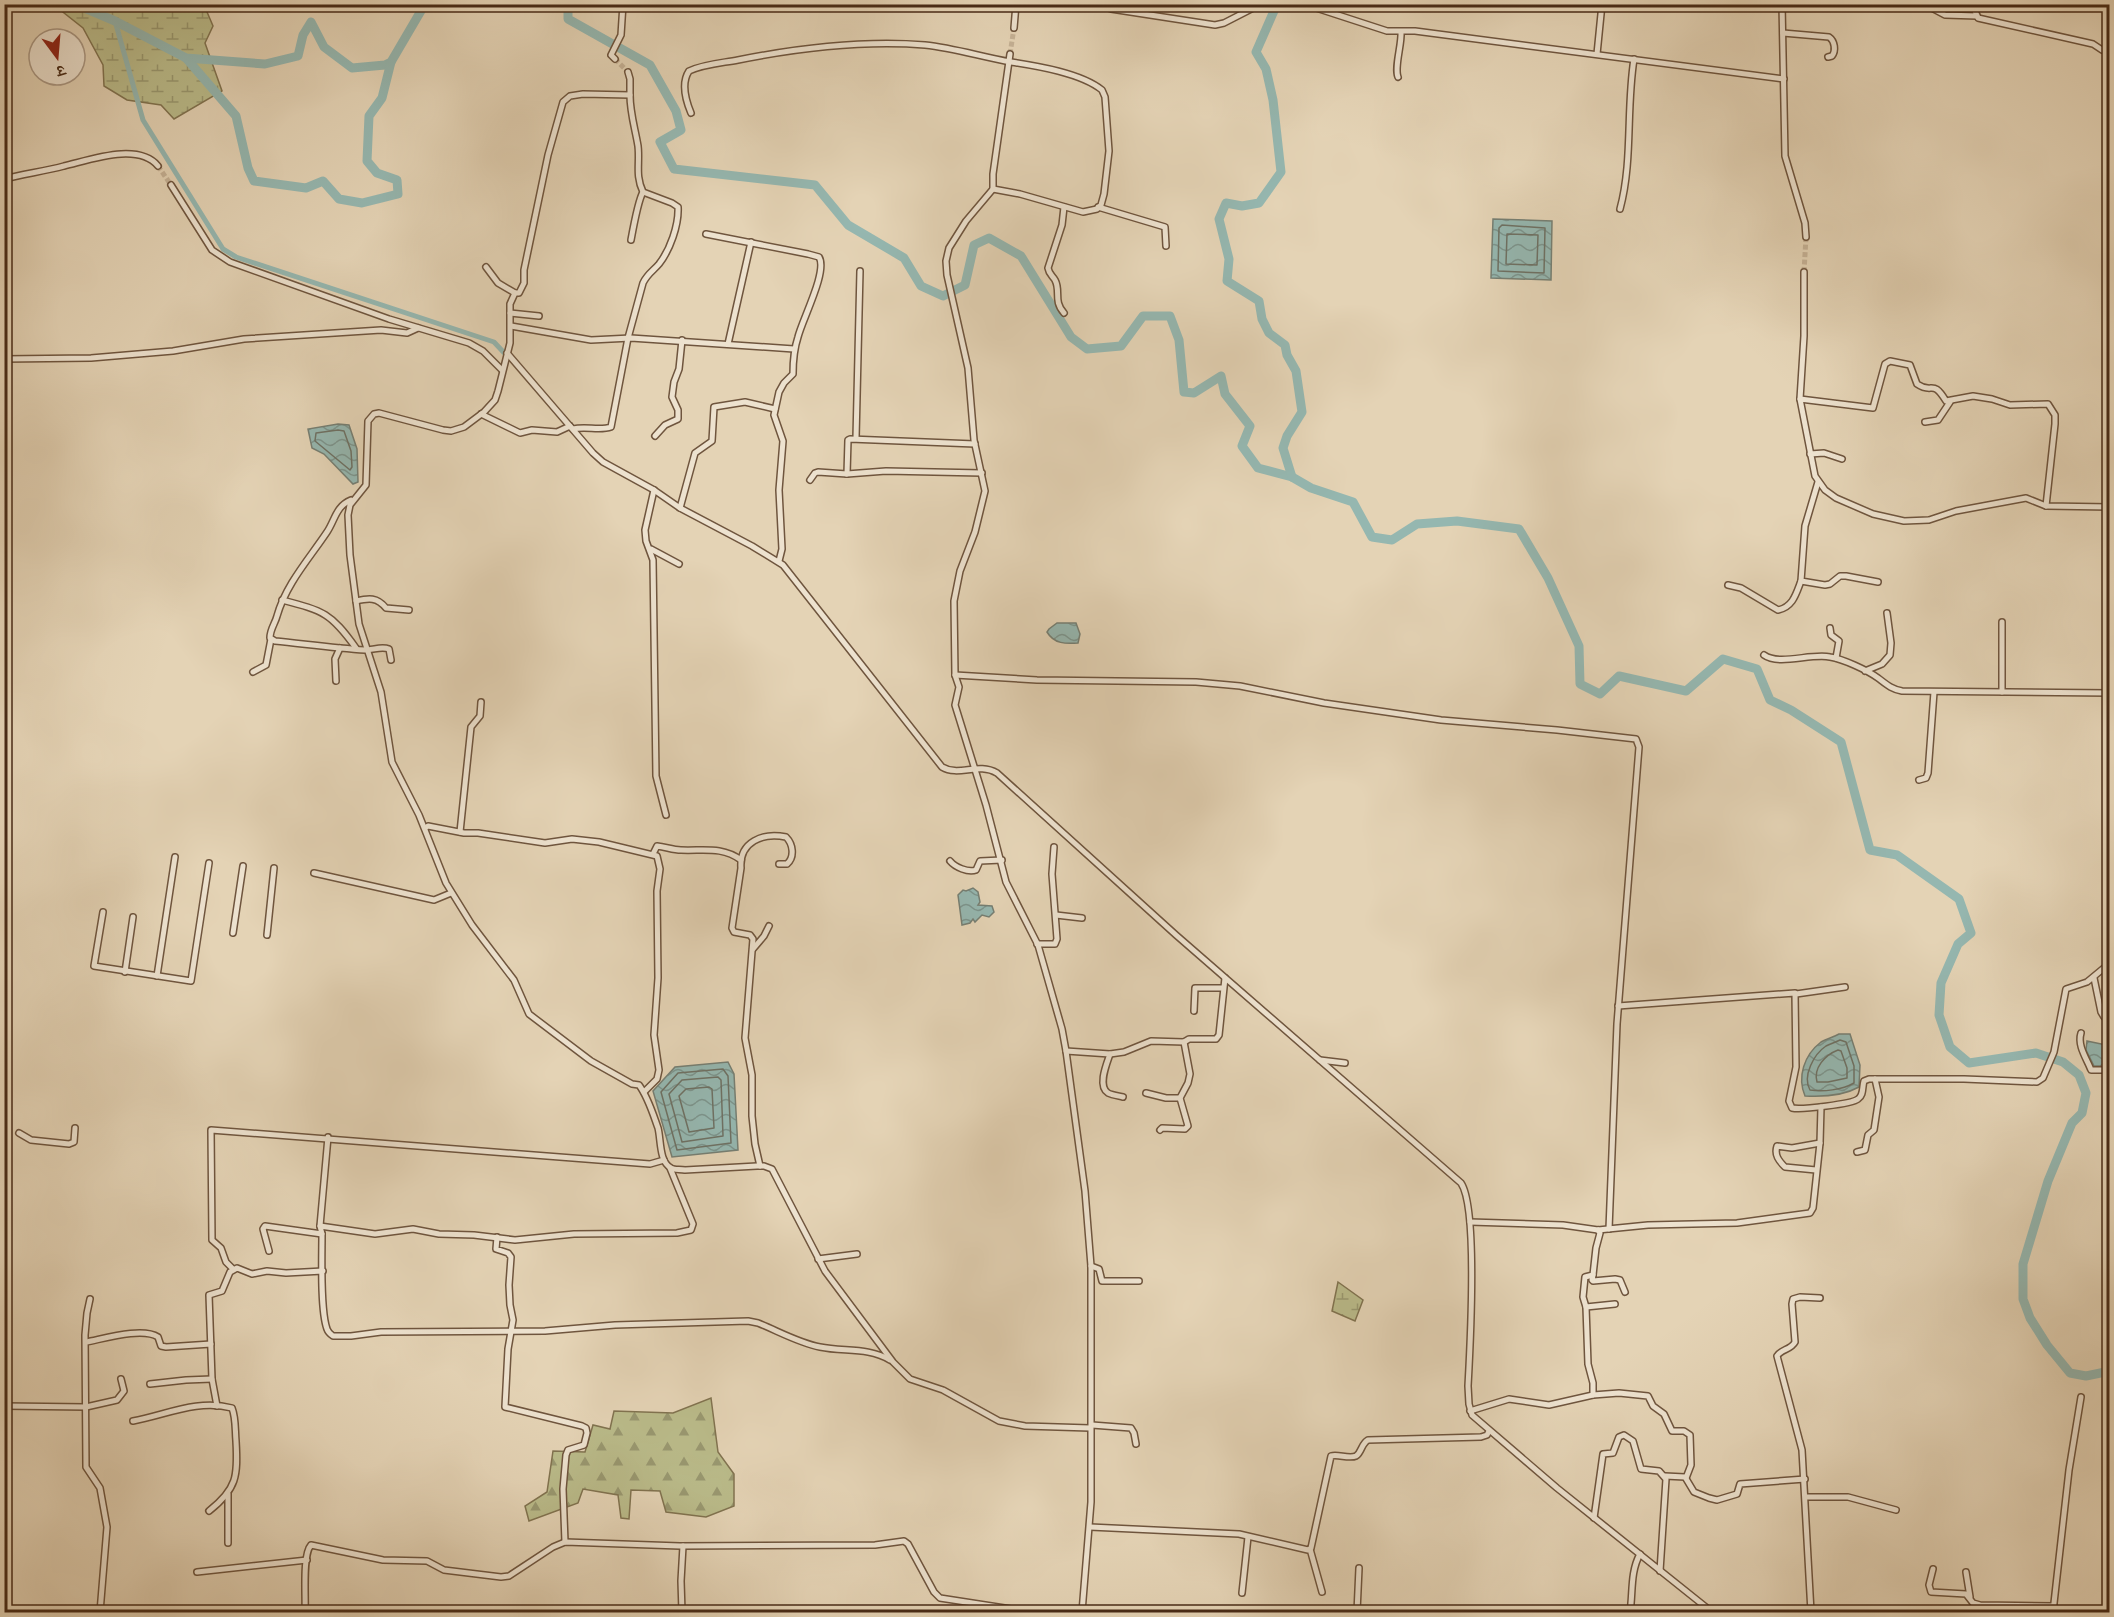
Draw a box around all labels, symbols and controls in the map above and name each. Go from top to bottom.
north arrow [27,27,87,87]
text: उ [52,59,69,83]

